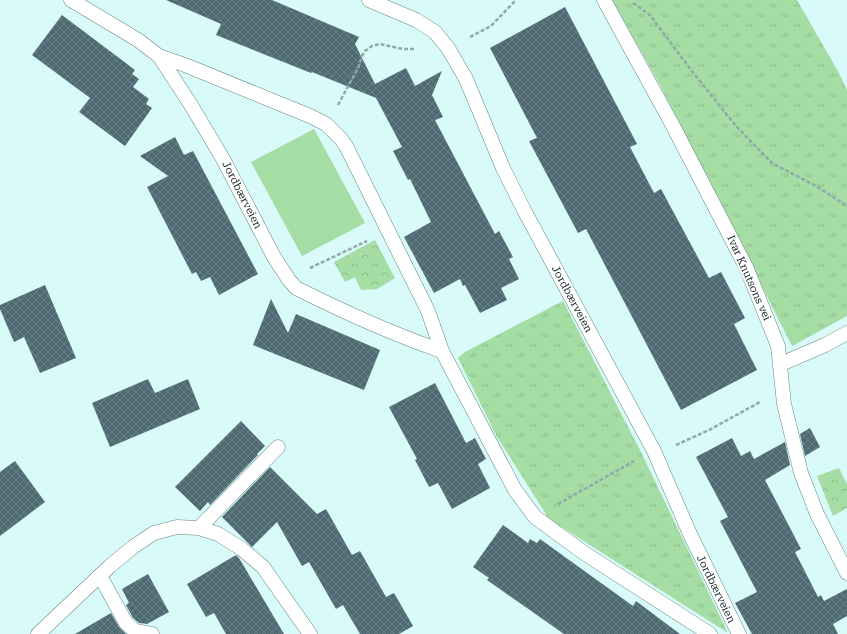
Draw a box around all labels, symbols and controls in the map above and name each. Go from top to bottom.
street label: Jordbærveien [219,159,265,231]
street label: Ivar Knutsons vei [724,233,774,323]
street label: Jordbærveien [549,263,595,335]
street label: Jordbærveien [694,553,738,625]

